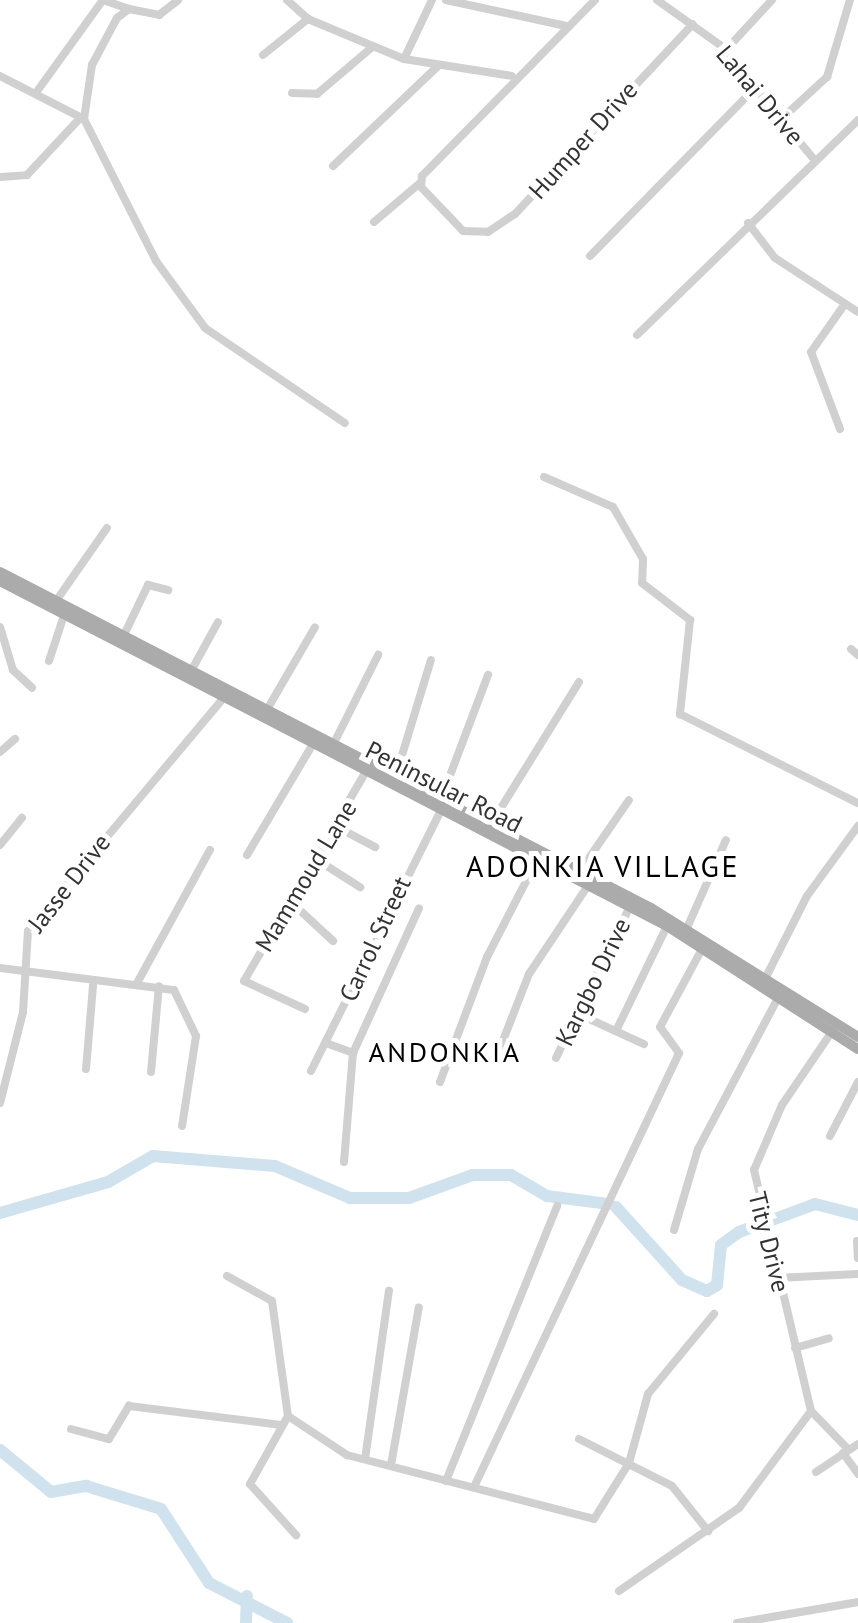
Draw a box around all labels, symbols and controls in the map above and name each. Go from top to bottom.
street label: Lahai Drive [710,39,810,151]
street label: Humper Drive [522,75,644,205]
street label: Peninsular Road [361,735,527,839]
street label: Mammoud Lane [249,795,363,957]
street label: Jasse Drive [21,828,117,938]
district label: ADONKIA VILLAGE [465,848,741,884]
street label: Carrol Street [333,872,417,1006]
street label: Kargbo Drive [549,913,637,1051]
district label: ANDONKIA [368,1035,522,1069]
street label: Tity Drive [742,1188,796,1296]

